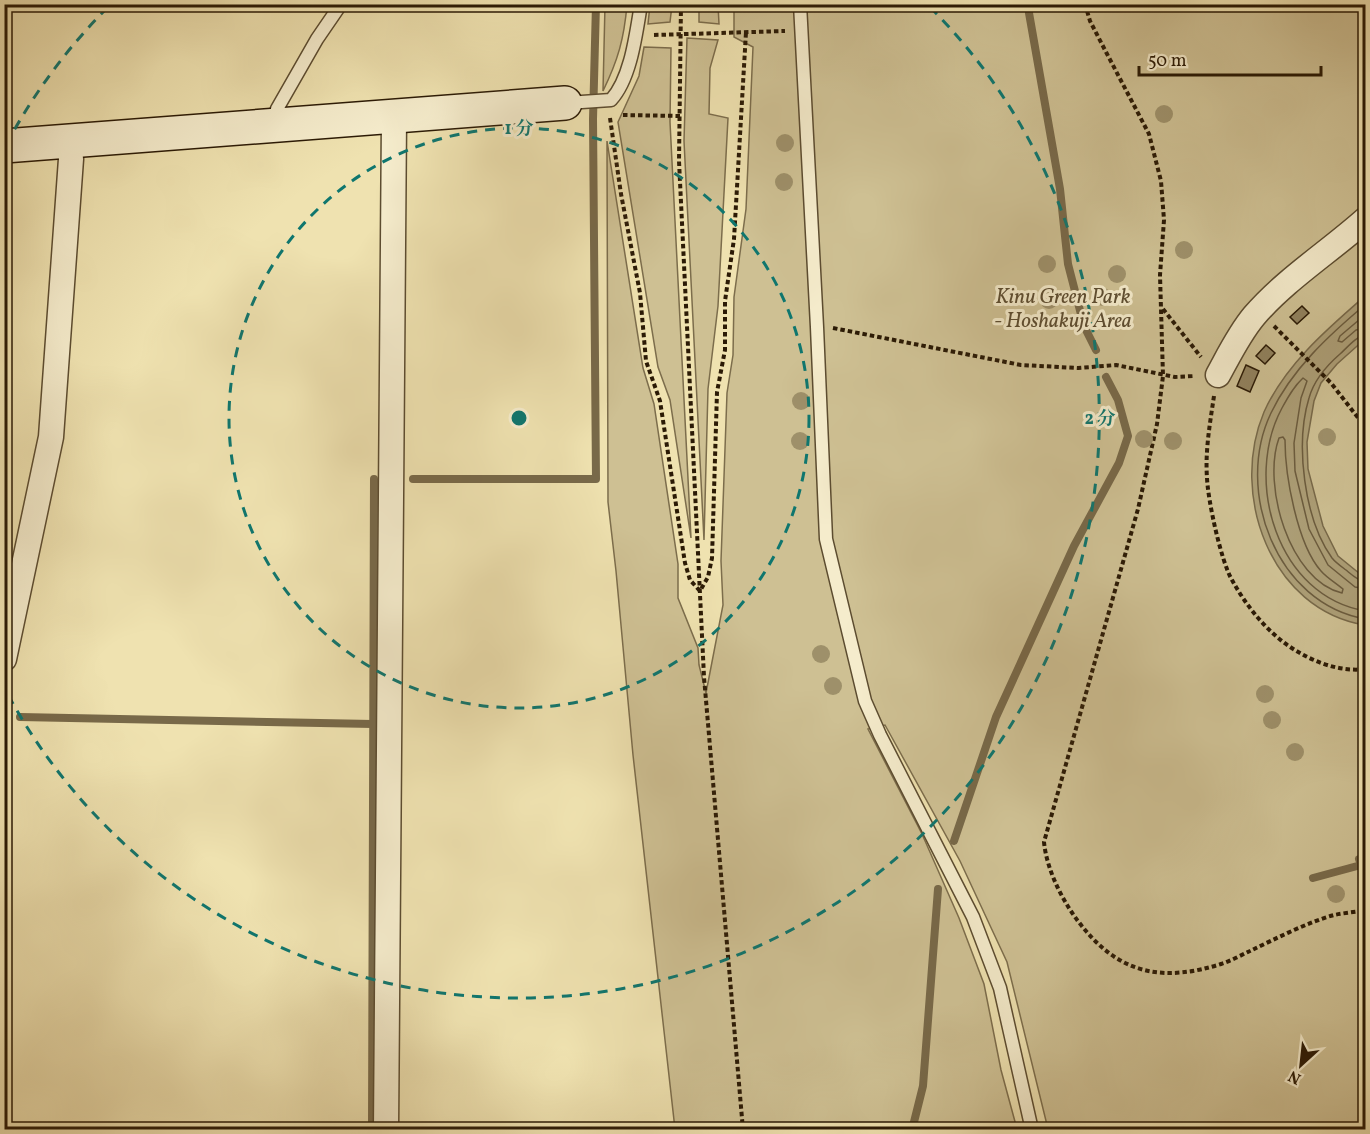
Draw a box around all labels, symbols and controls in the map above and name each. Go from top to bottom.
scale bar [1139,39,1320,77]
text: 50 m [1148,49,1187,74]
text: 1 分 [505,117,533,142]
park label: Kinu Green Park - Hoshakuji Area [994,283,1132,336]
text: 2 分 [1085,407,1115,432]
centre of rings [509,408,529,428]
north arrow [1271,1035,1331,1095]
text: N [1285,1064,1305,1089]

